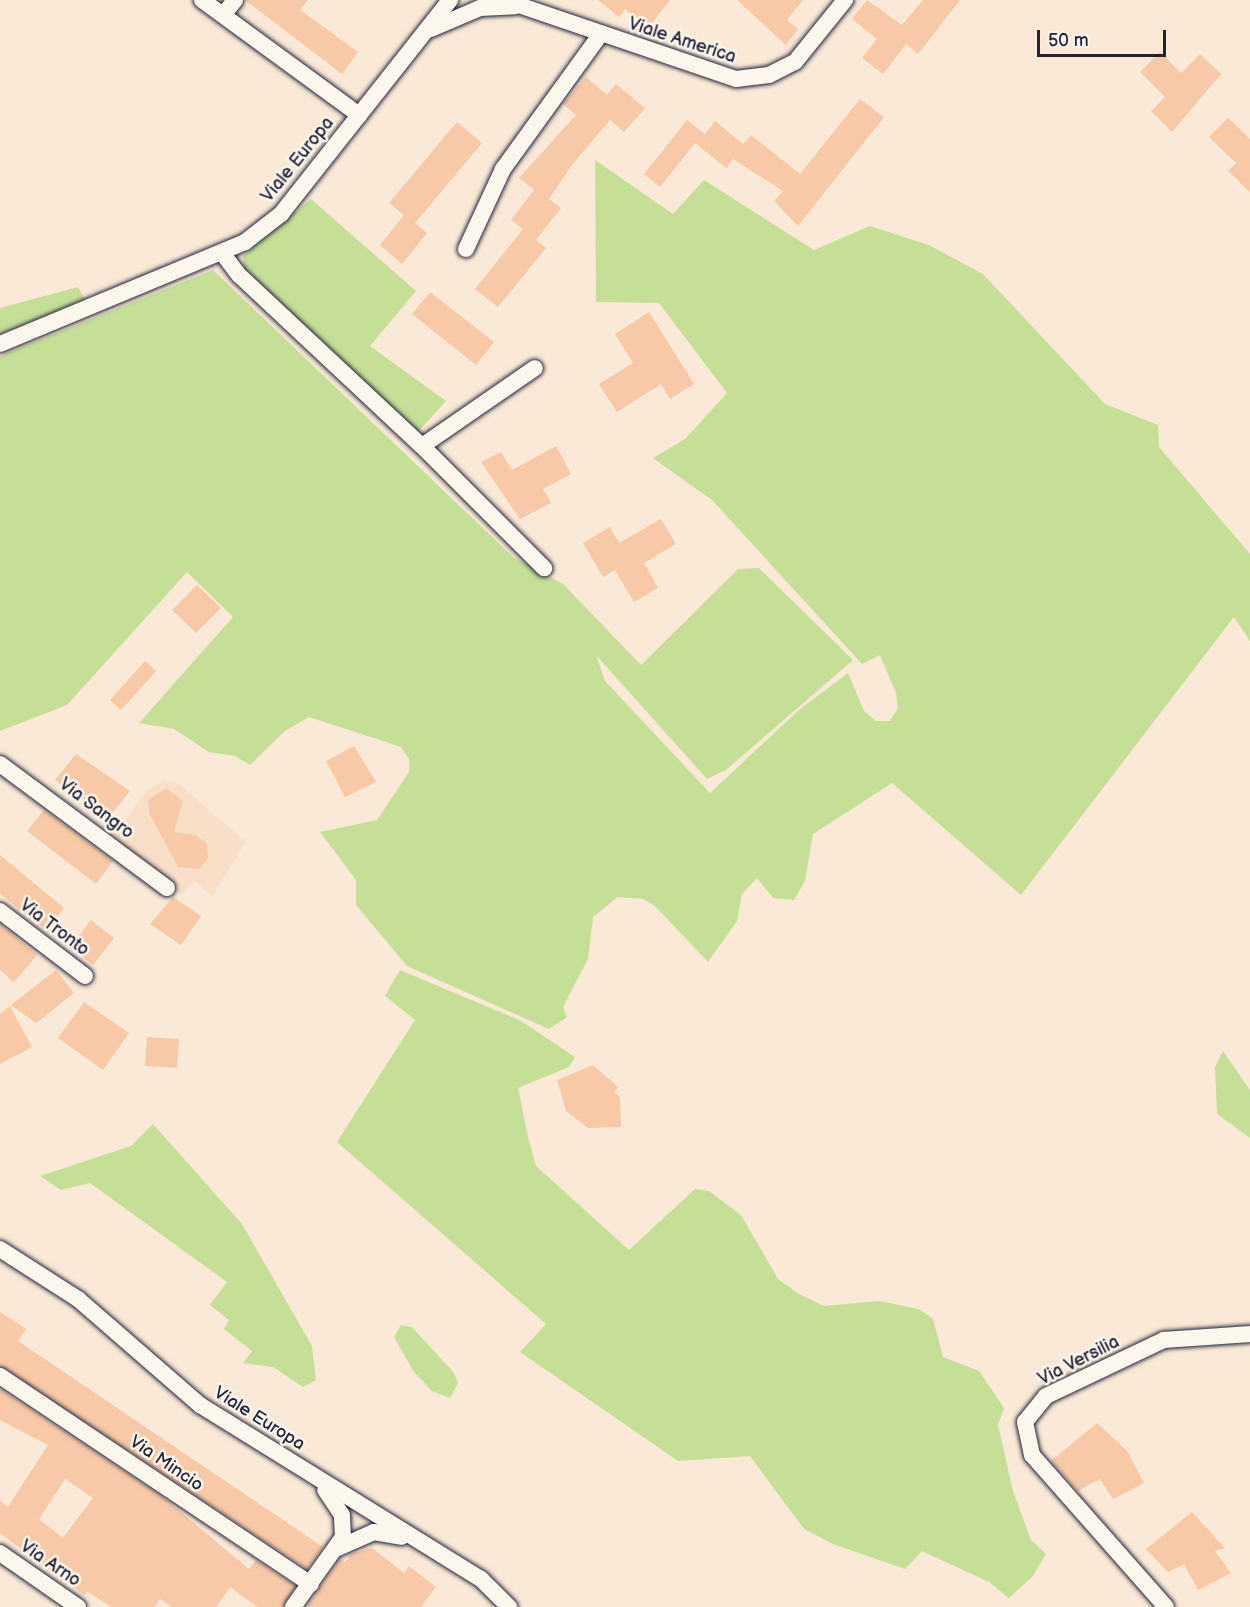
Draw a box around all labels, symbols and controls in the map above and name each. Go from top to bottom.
street label: Viale America [625,13,739,69]
scale bar [1040,18,1169,56]
text: 50 m [1048,30,1089,51]
street label: Viale Europa [257,113,339,207]
street label: Via Sangro [54,774,138,844]
street label: Via Tronto [15,895,93,961]
street label: Via Versilia [1035,1331,1123,1391]
street label: Viale Europa [209,1382,309,1456]
street label: Via Mincio [125,1431,207,1497]
street label: Via Arno [16,1536,84,1592]

